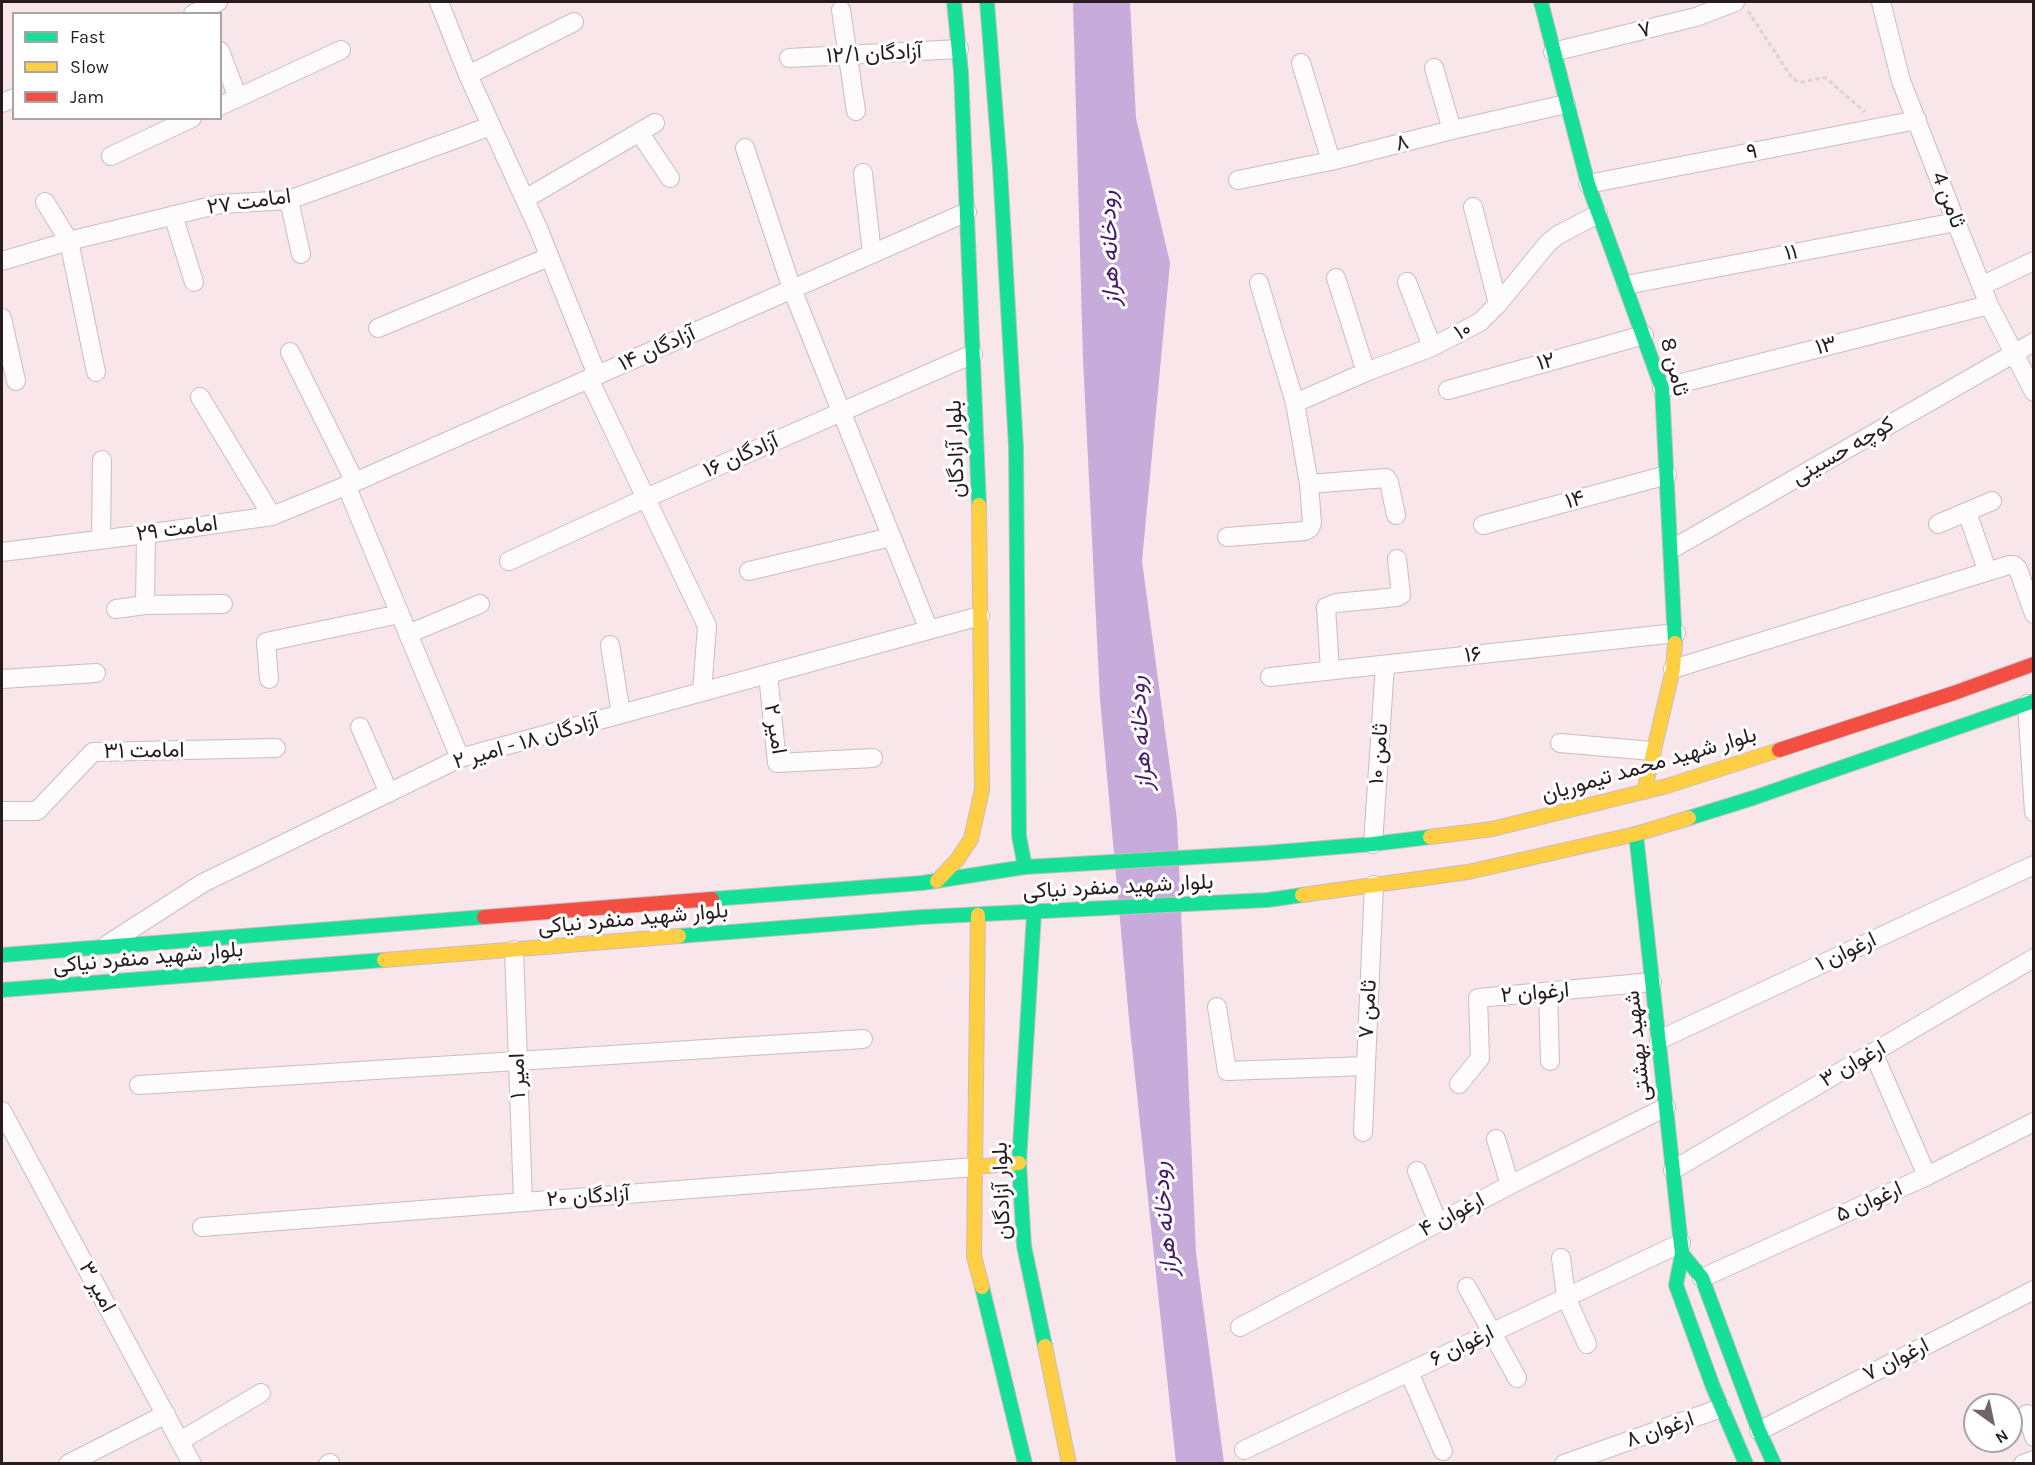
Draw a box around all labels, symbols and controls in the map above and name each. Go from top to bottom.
legend [12,12,222,120]
street label: ۷ [1636,16,1654,44]
text: Fast [70,26,105,48]
street label: آزادگان ۱۲/۱ [825,38,923,70]
text: Slow [70,56,109,78]
text: Jam [70,86,104,108]
street label: ۸ [1393,129,1411,157]
street label: ۹ [1744,138,1760,166]
street label: ثامن 4 [1925,168,1971,232]
street label: امامت ۲۷ [205,183,293,221]
water label: رودخانه هراز [1094,190,1126,306]
street label: ۱۱ [1782,239,1800,267]
street label: ۱۰ [1450,316,1476,346]
street label: آزادگان ۱۴ [615,320,699,378]
street label: ۱۳ [1813,331,1839,361]
street label: ثامن 8 [1654,335,1694,399]
street label: ۱۲ [1534,347,1558,377]
street label: بلوار آزادگان [941,400,971,498]
street label: کوچه حسینی [1787,411,1899,491]
street label: آزادگان ۱۶ [699,428,783,484]
street label: ۱۴ [1562,485,1588,515]
street label: امامت ۲۹ [135,510,219,548]
street label: ۱۶ [1463,641,1483,669]
water label: رودخانه هراز [1123,675,1159,791]
street label: امیر ۲ [758,702,792,756]
street label: آزادگان ۱۸ - امیر ۲ [450,709,602,775]
street label: ثامن ۱۰ [1364,722,1394,786]
street label: بلوار شهید محمد تیموریان [1538,722,1760,808]
street label: امامت ۳۱ [103,737,185,765]
street label: بلوار شهید منفرد نیاکی [1022,869,1214,905]
street label: بلوار شهید منفرد نیاکی [537,898,729,940]
street label: ارغوان ۱ [1812,927,1880,977]
street label: بلوار شهید منفرد نیاکی [52,937,244,979]
street label: ارغوان ۲ [1500,977,1570,1009]
street label: ثامن ۷ [1353,979,1383,1039]
street label: شهید بهشتی [1619,989,1657,1103]
street label: ارغوان ۳ [1815,1035,1891,1093]
street label: امیر ۱ [504,1053,532,1099]
street label: بلوار آزادگان [987,1142,1017,1240]
water label: رودخانه هراز [1146,1161,1184,1277]
street label: ارغوان ۵ [1831,1176,1907,1228]
street label: آزادگان ۲۰ [546,1181,630,1213]
street label: ارغوان ۴ [1415,1187,1489,1243]
street label: امیر ۳ [73,1257,121,1317]
street label: ارغوان ۶ [1426,1319,1498,1373]
street label: ارغوان ۷ [1859,1332,1933,1388]
north arrow [1963,1393,2023,1453]
street label: ارغوان ۸ [1622,1406,1698,1454]
text: N [1992,1426,2012,1448]

